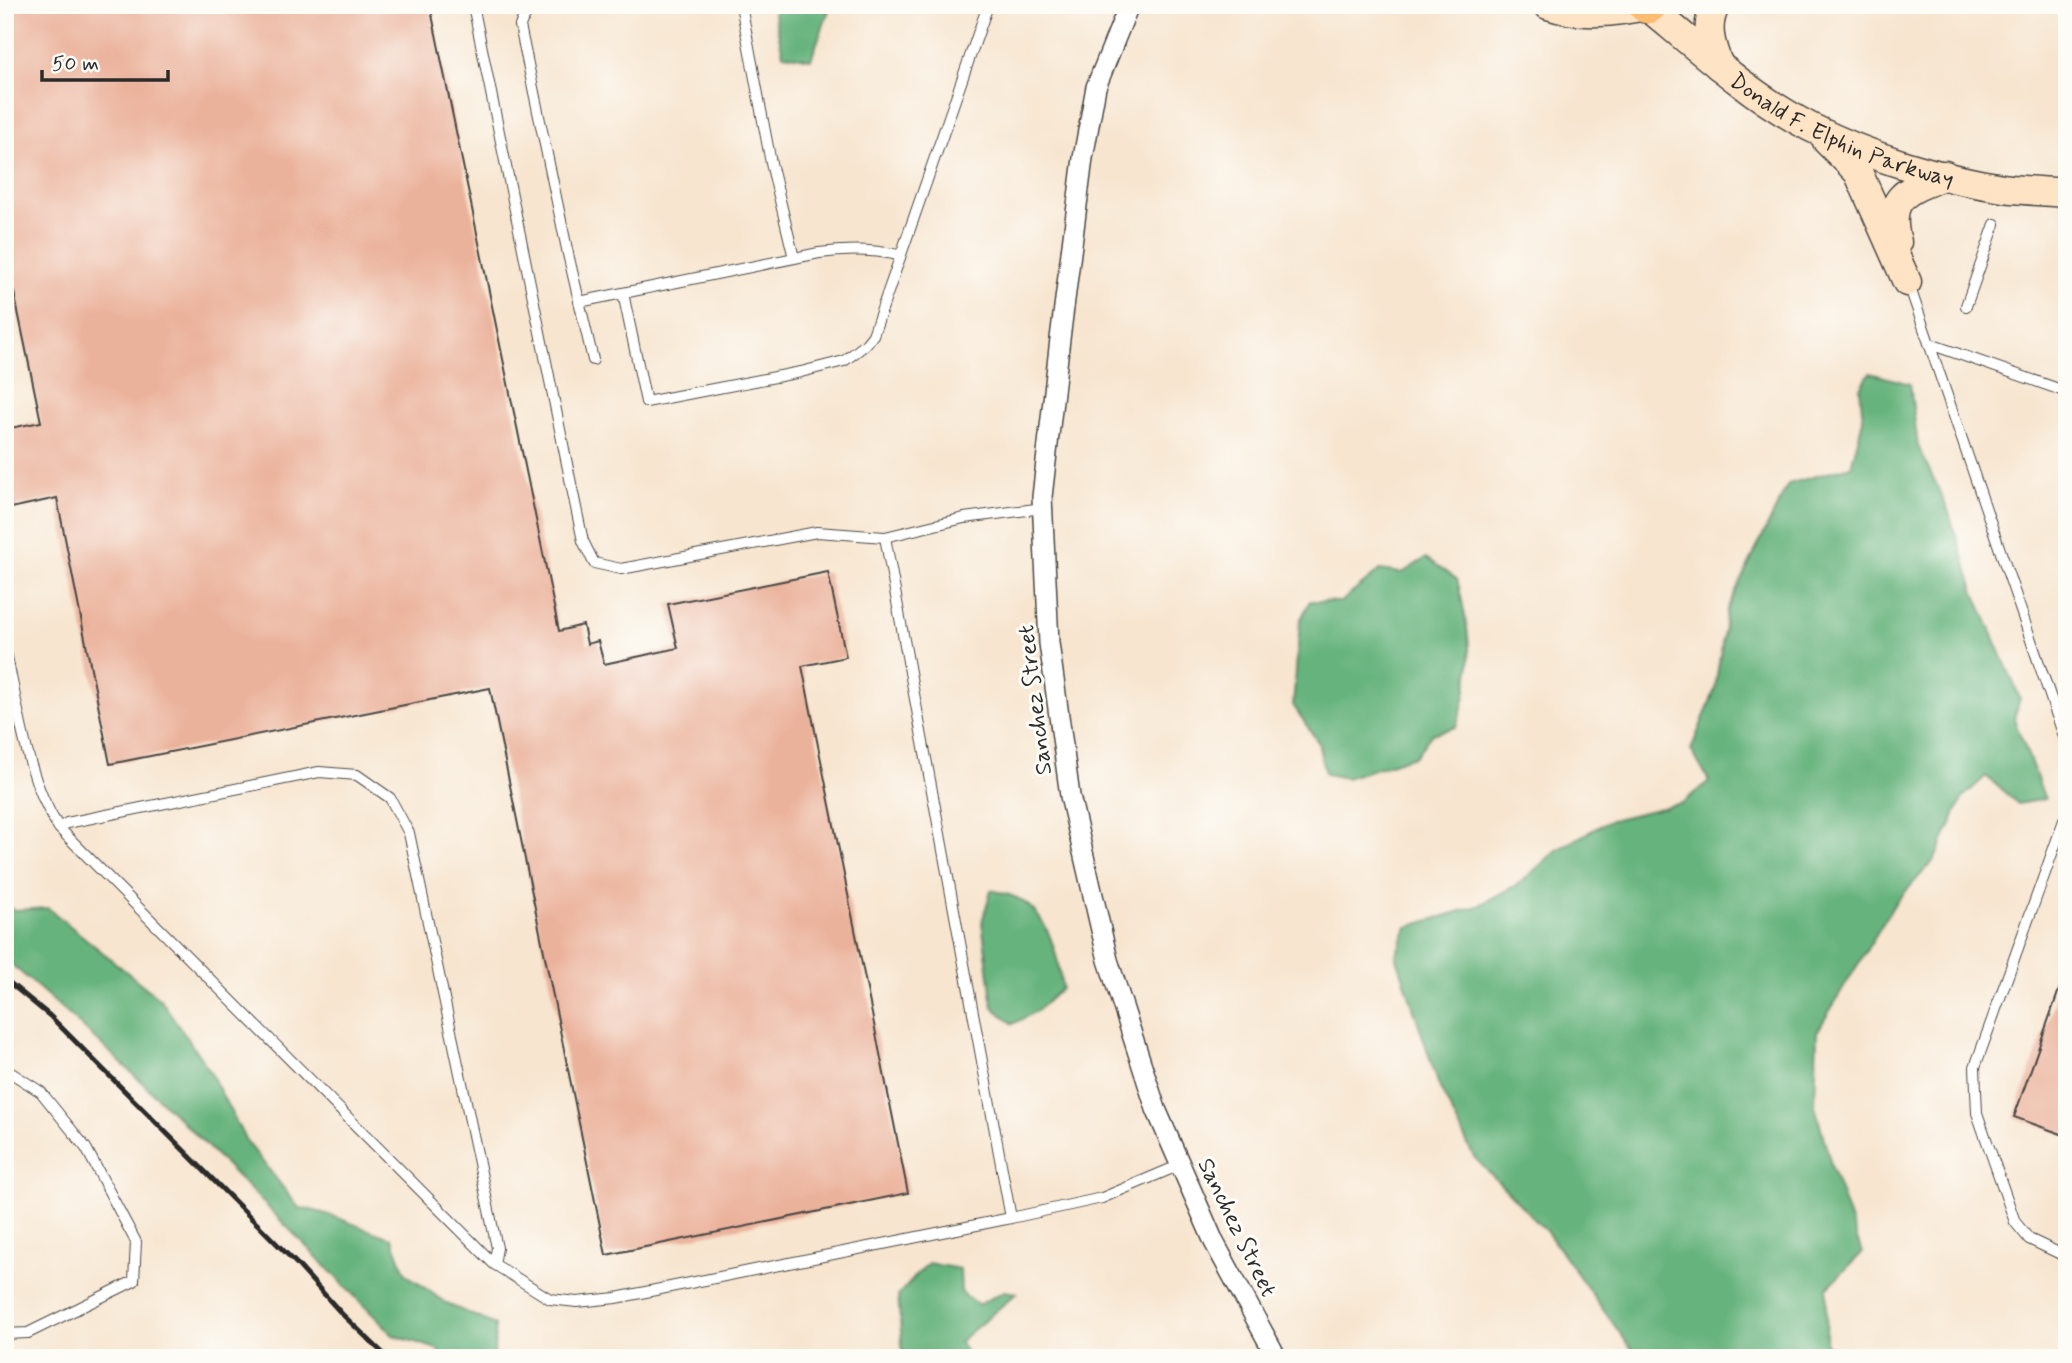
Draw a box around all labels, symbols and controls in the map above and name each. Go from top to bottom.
scale bar [42,38,168,82]
text: 50 m [52,50,99,78]
street label: Donald F. Elphin Parkway [1723,67,1957,195]
street label: Sanchez Street [1012,623,1060,776]
street label: Sanchez Street [1190,1154,1283,1302]

